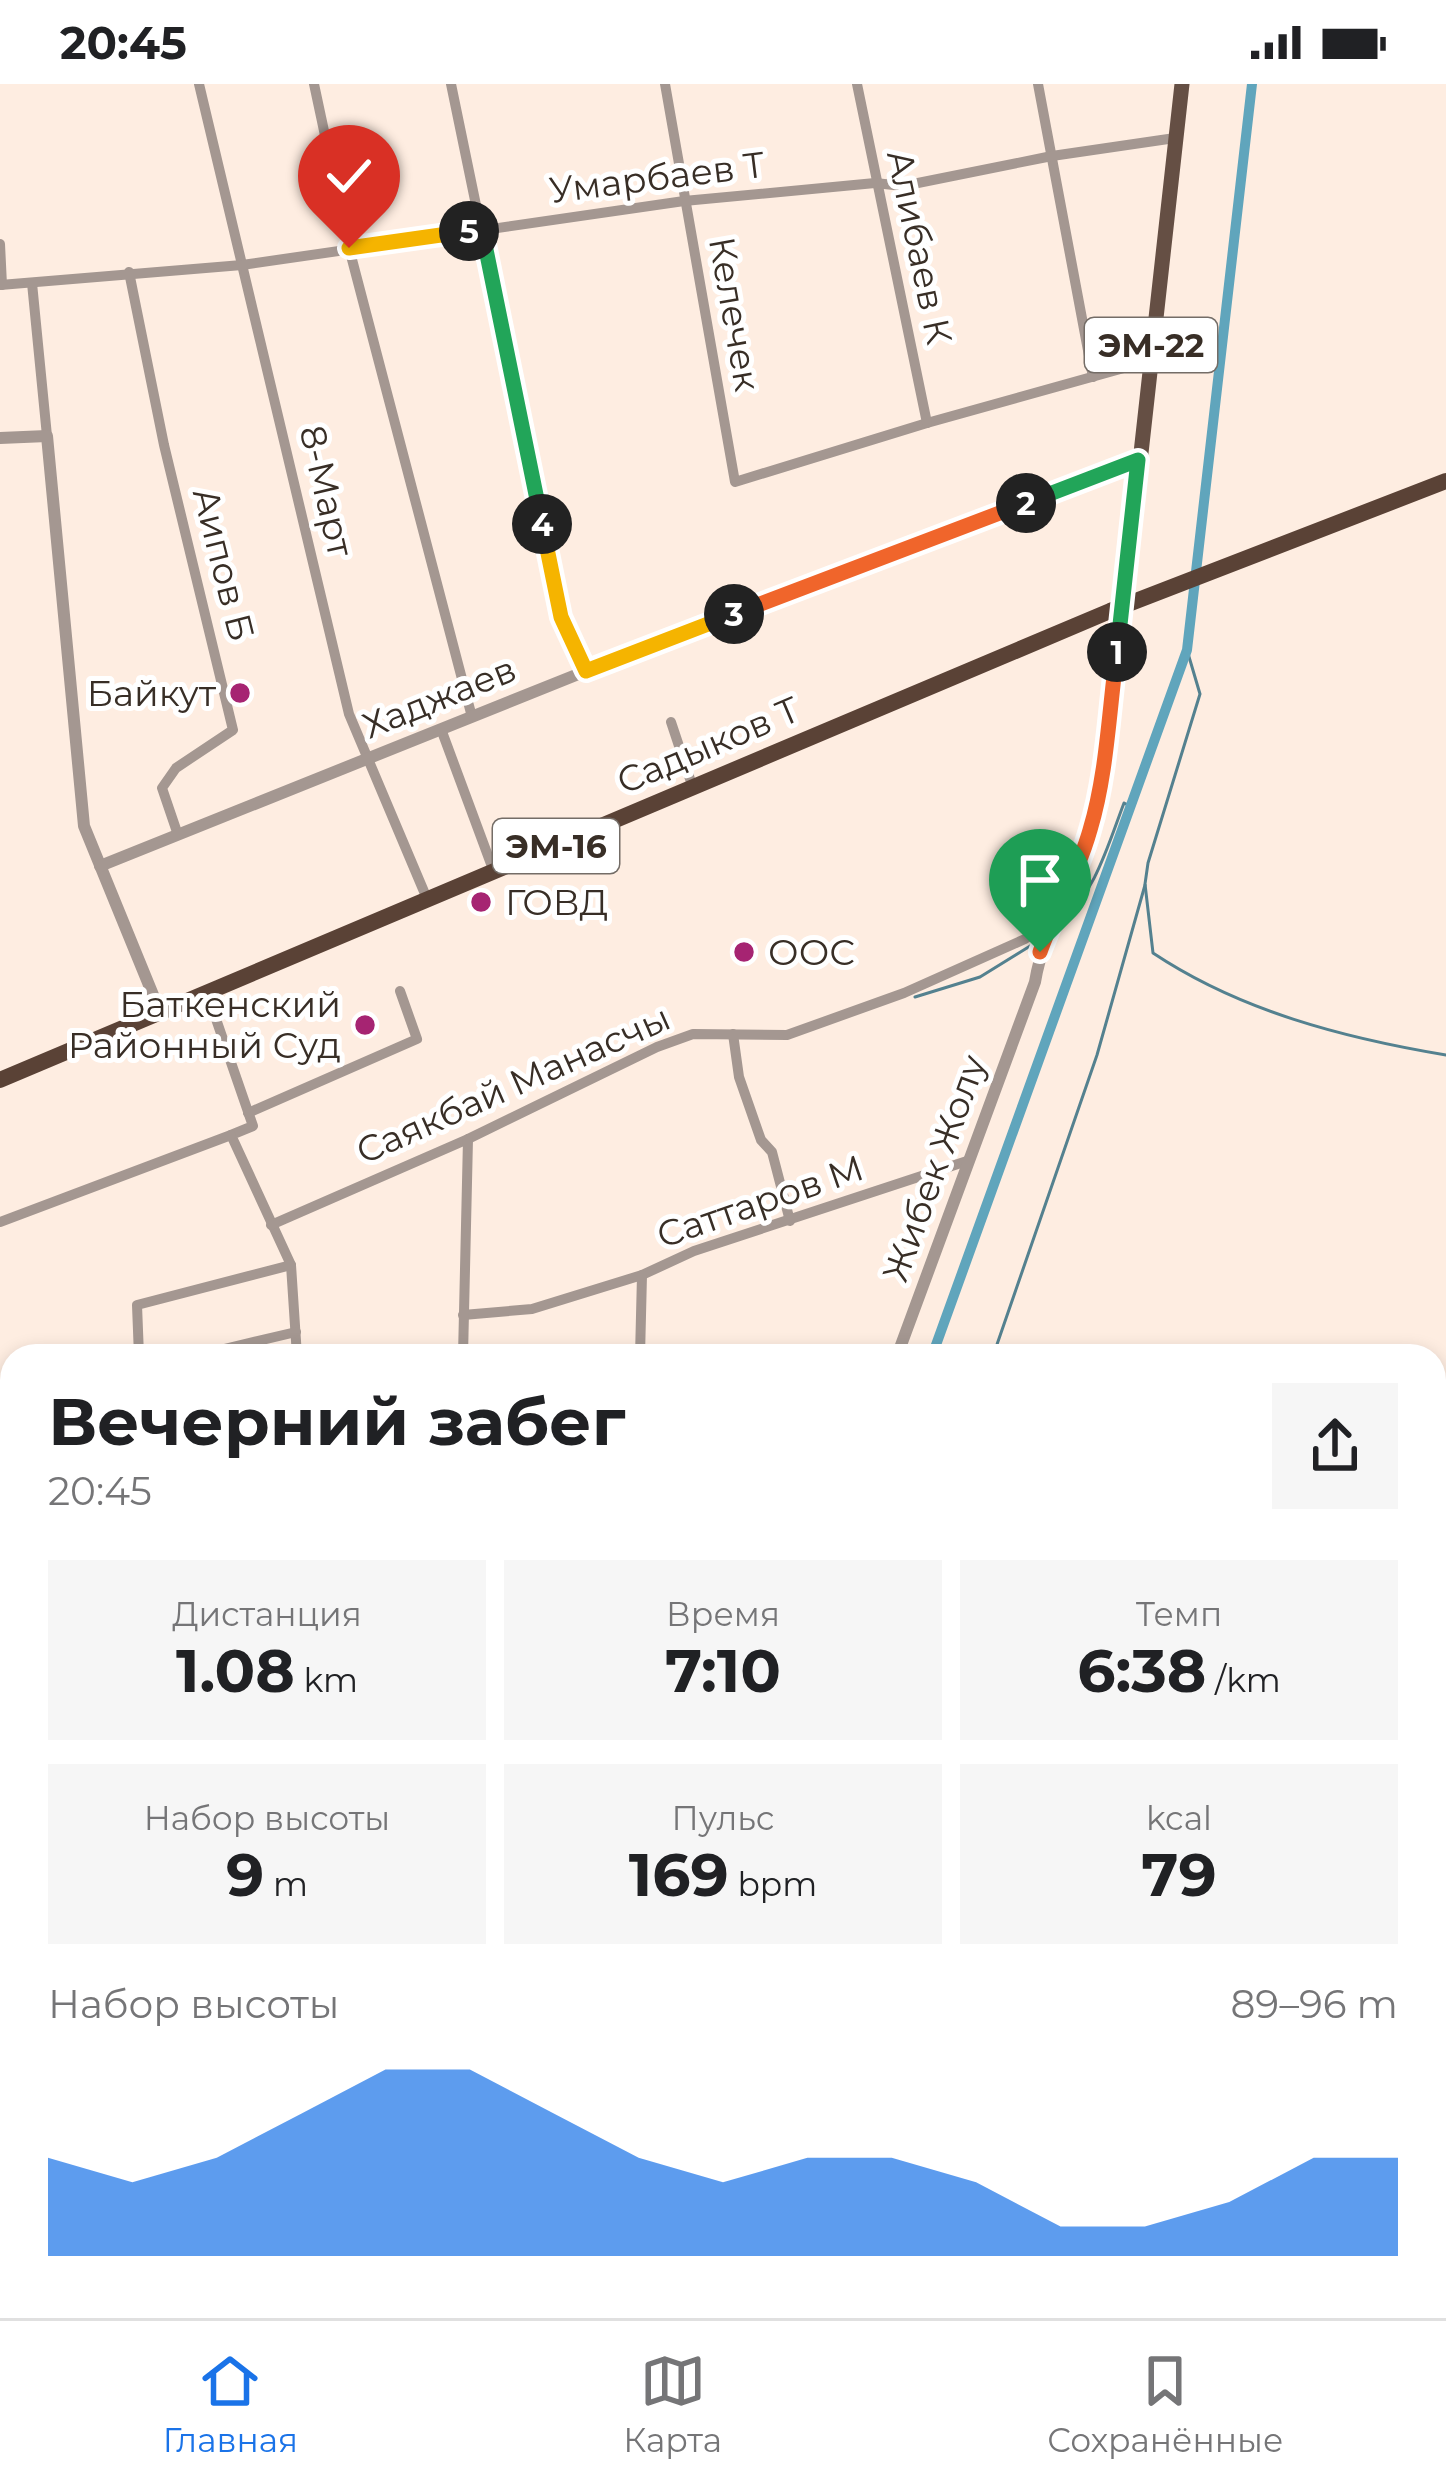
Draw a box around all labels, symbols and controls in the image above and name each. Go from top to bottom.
text: 20:45 [60,15,187,70]
pin [298,125,400,248]
street label: Умарбаев Т [547,142,767,212]
icon: check [316,143,382,209]
street label: Алибаев К [878,146,962,348]
pin: 5 [439,201,499,261]
text: 5 [459,211,479,251]
street label: Келечек [700,233,770,395]
road number: ЭМ-22 [1085,318,1217,372]
street label: 8-Март [291,421,363,561]
pin: 2 [996,473,1056,533]
street label: Аипов Б [184,483,264,645]
text: 2 [1016,483,1036,523]
pin: 4 [512,494,572,554]
text: 4 [531,504,553,544]
pin: 3 [704,584,764,644]
text: 3 [724,594,744,634]
pin: 1 [1087,622,1147,682]
text: 1 [1111,632,1123,672]
street label: Хаджаев [356,646,522,748]
place label: Байкут [87,671,216,715]
marker: Байкут [227,680,253,706]
street label: Садыков Т [610,687,806,803]
road number: ЭМ-16 [493,819,619,873]
pin [989,829,1091,952]
icon: arrive [1007,847,1073,913]
place label: ГОВД [505,880,608,924]
marker: ГОВД [468,889,494,915]
place label: ООС [768,930,855,974]
marker: ООС [731,939,757,965]
place label: Баткенский Районный Суд [68,982,341,1067]
street label: Саякбай Манасчы [349,995,677,1173]
marker: Баткенский Районный Суд [352,1012,378,1038]
street label: Жибек Жолу [873,1049,995,1287]
street label: Саттаров М [651,1145,869,1257]
text: Вечерний забег [48,1381,626,1462]
button: share [1272,1383,1398,1509]
text: 20:45 [48,1467,152,1515]
text: Дистанция [172,1594,362,1634]
text: Время [666,1594,780,1634]
text: Темп [1136,1594,1222,1634]
text: 1.08 [176,1634,295,1707]
text: 7:10 [665,1634,781,1707]
text: 6:38 [1077,1634,1206,1707]
text: km [295,1660,358,1700]
text: /km [1206,1660,1281,1700]
text: Набор высоты [144,1798,390,1838]
text: Пульс [672,1798,774,1838]
text: kcal [1146,1798,1212,1838]
text: 9 [226,1838,264,1911]
text: 169 [629,1838,729,1911]
text: 79 [1141,1838,1217,1911]
text: m [264,1864,308,1904]
text: bpm [729,1864,817,1904]
text: Набор высоты [48,1980,339,2028]
text: 89–96 m [1230,1980,1398,2028]
tab: Главная [163,2348,298,2460]
tab: Карта [623,2348,722,2460]
tab: Сохранённые [1047,2348,1283,2460]

